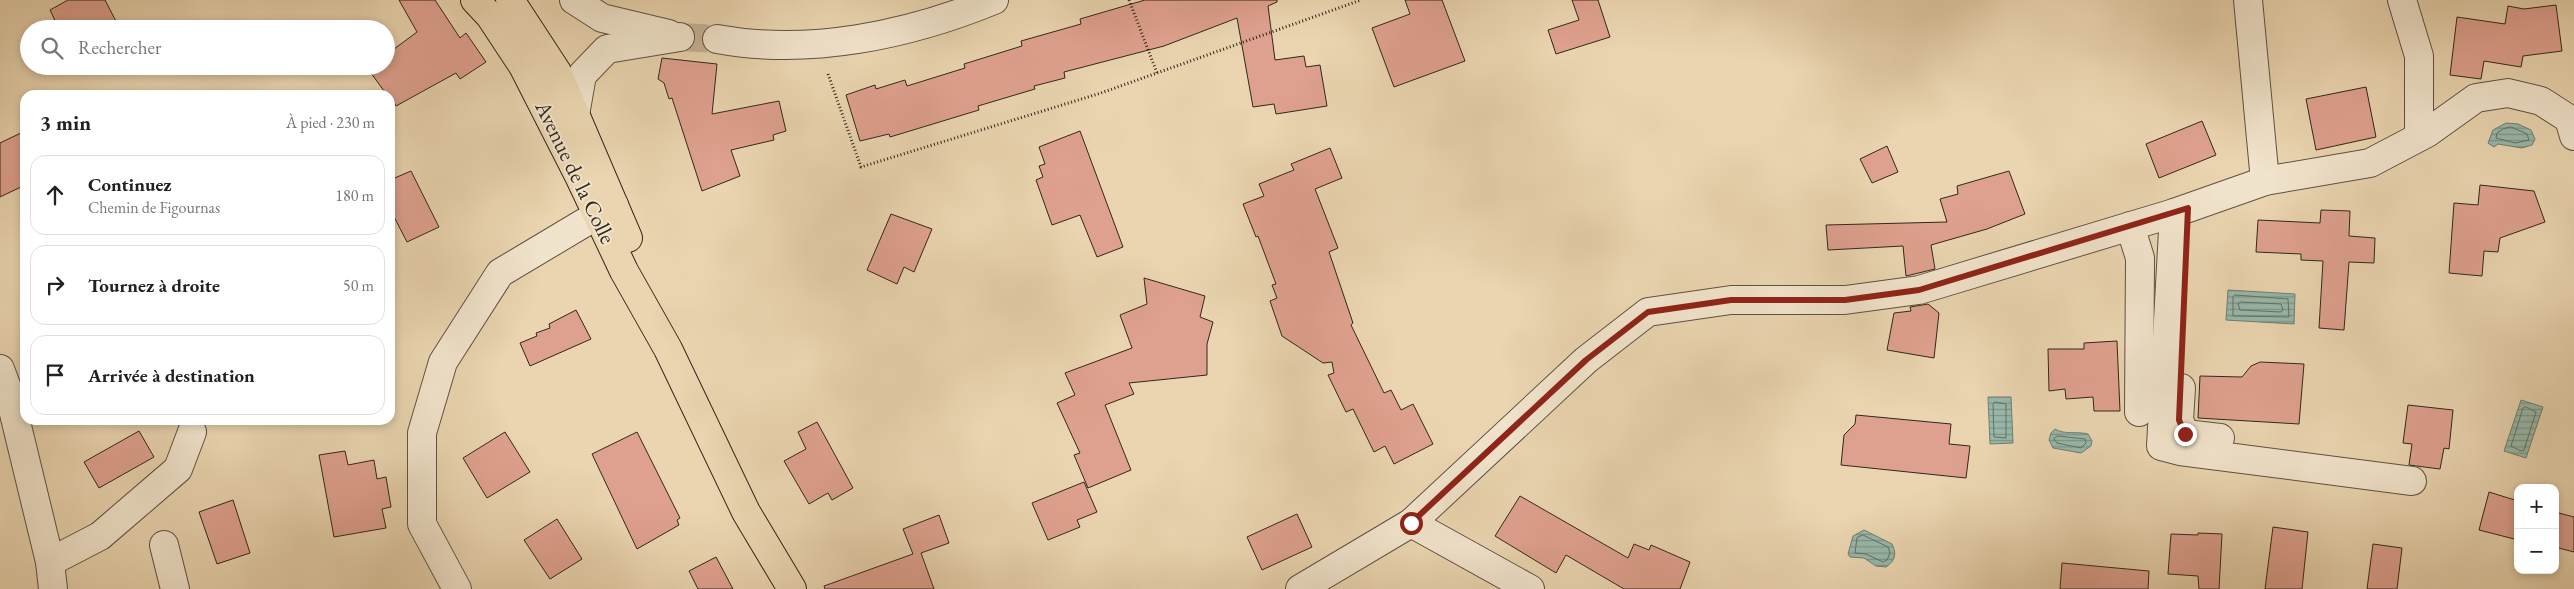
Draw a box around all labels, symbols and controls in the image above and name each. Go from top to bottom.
search box [20,20,395,75]
icon: search [38,34,66,62]
text: Rechercher [78,35,161,60]
street label: Avenue de la Colle [528,95,623,249]
text: 3 min [40,109,91,136]
text: À pied · 230 m [286,112,375,133]
text: Continuez [88,172,172,197]
icon: ahead [41,181,69,209]
text: 180 m [335,185,374,206]
text: Chemin de Figournas [88,197,220,218]
icon: right [41,271,69,299]
text: Tournez à droite [88,273,220,298]
text: 50 m [343,275,374,296]
icon: arrive [41,361,69,389]
text: Arrivée à destination [88,363,255,388]
route end [2174,423,2197,446]
map controls [2514,484,2559,574]
button: + [2514,484,2559,529]
route start [1400,512,1423,535]
button: − [2514,529,2559,574]

